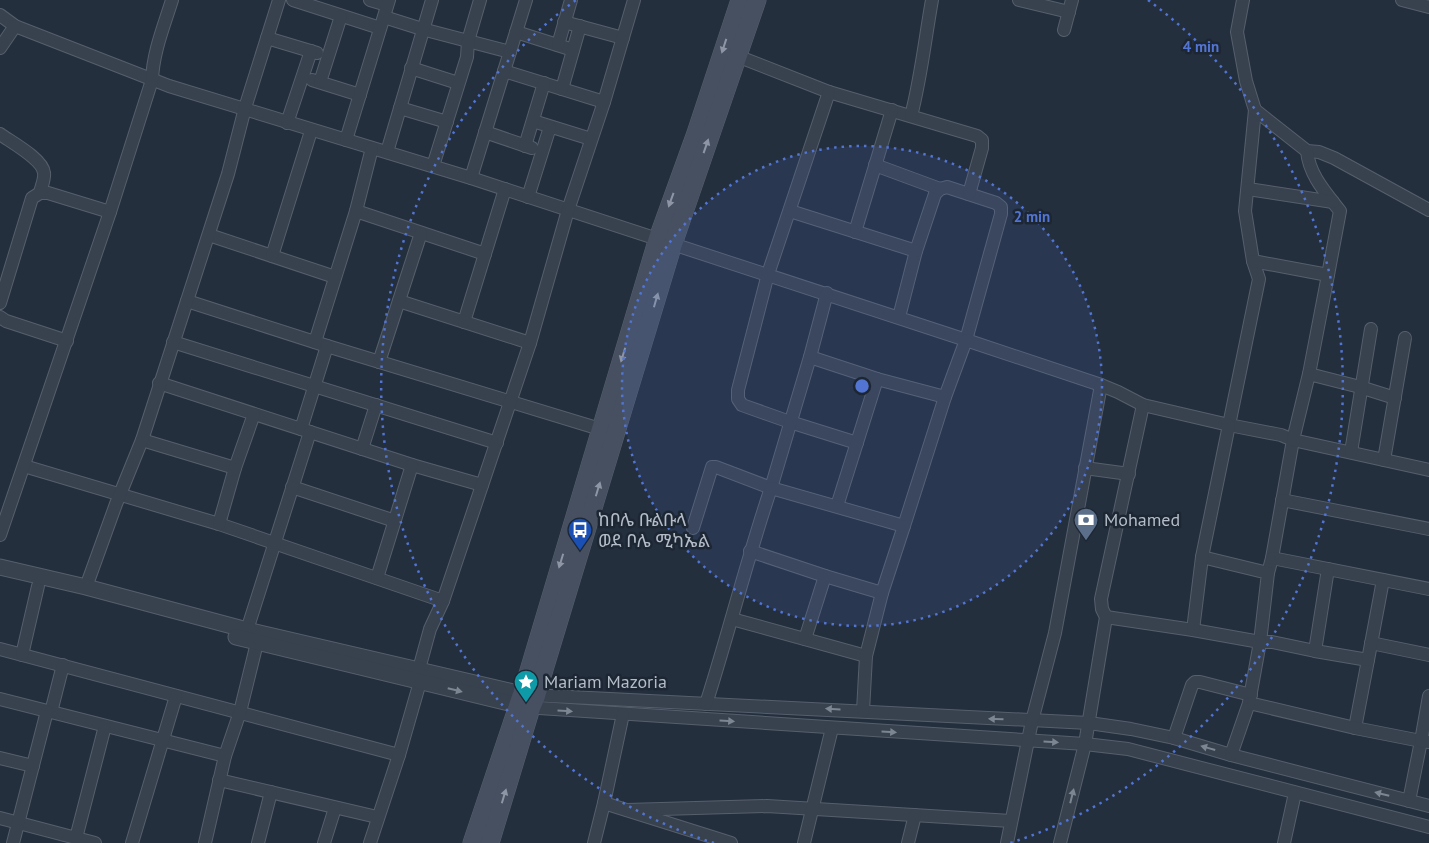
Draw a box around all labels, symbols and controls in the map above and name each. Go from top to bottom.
text: 4 min [1183,37,1219,56]
one-way arrow [720,39,728,54]
one-way arrow [702,138,710,153]
one-way arrow [667,193,675,208]
text: 2 min [1014,207,1050,226]
one-way arrow [652,293,660,308]
one-way arrow [618,348,626,363]
centre of rings [853,377,871,395]
one-way arrow [595,482,603,497]
bank icon: Mohamed [1073,507,1099,541]
place label: ከቦሌ ቡልቡላ ወደ ቦሌ ሚካኤል [598,508,710,552]
place label: Mohamed [1104,508,1180,531]
bus stop icon: ከቦሌ ቡልቡላ ወደ ቦሌ ሚካኤል [567,517,593,551]
one-way arrow [556,553,564,568]
place icon: Mariam Mazoria [513,669,539,703]
place label: Mariam Mazoria [544,670,667,693]
one-way arrow [447,686,462,694]
one-way arrow [825,705,841,713]
one-way arrow [557,707,573,715]
one-way arrow [987,715,1003,723]
one-way arrow [719,718,735,726]
one-way arrow [882,728,898,736]
one-way arrow [1044,738,1060,746]
one-way arrow [1200,743,1215,751]
one-way arrow [1068,788,1076,803]
one-way arrow [501,789,509,804]
one-way arrow [1374,790,1389,798]

